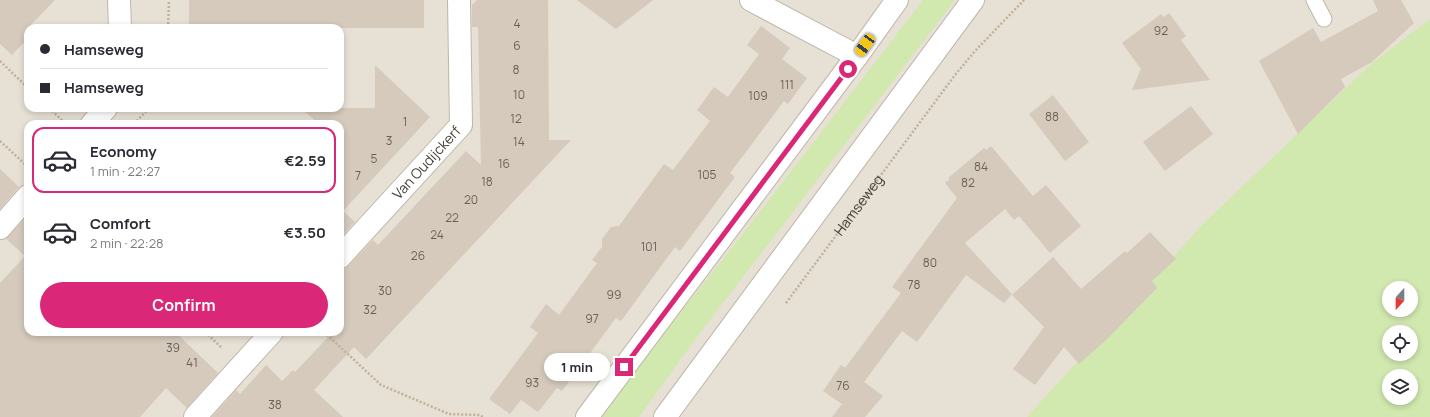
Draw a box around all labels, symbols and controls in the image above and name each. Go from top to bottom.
house number: 4 [513,15,521,32]
house number: 92 [1154,22,1168,39]
car [853,32,877,58]
house number: 6 [513,37,521,54]
text: Hamseweg [64,39,144,60]
route start [839,60,857,78]
house number: 8 [513,61,520,78]
house number: 111 [780,76,794,93]
text: Hamseweg [64,77,144,98]
house number: 10 [513,86,525,103]
house number: 109 [748,87,768,104]
house number: 88 [1045,108,1059,125]
house number: 12 [510,110,522,127]
house number: 1 [403,113,407,130]
street label: Van Oudijckerf [388,122,465,203]
house number: 3 [386,132,392,149]
house number: 14 [513,133,525,150]
text: Economy [90,141,157,162]
icon: car [42,142,78,178]
text: €2.59 [284,150,326,171]
house number: 5 [371,150,378,167]
house number: 16 [498,155,510,172]
house number: 84 [974,158,988,175]
text: 1 min · 22:27 [90,162,160,180]
house number: 105 [698,166,717,183]
house number: 7 [355,167,361,184]
street label: Hamseweg [829,170,887,239]
house number: 18 [481,173,493,190]
house number: 82 [961,174,975,191]
house number: 20 [464,191,478,208]
house number: 22 [445,209,459,226]
text: Comfort [90,213,151,234]
icon: car [42,214,78,250]
text: €3.50 [284,222,326,243]
house number: 24 [430,226,444,243]
text: 2 min · 22:28 [90,234,164,252]
house number: 101 [641,238,657,255]
house number: 26 [411,247,425,264]
house number: 80 [923,254,937,271]
house number: 78 [908,276,921,293]
north arrow [1382,281,1418,317]
map controls [1382,281,1418,405]
button: Confirm [40,282,328,328]
house number: 30 [378,282,392,299]
house number: 99 [607,286,621,303]
house number: 32 [363,301,377,318]
house number: 97 [585,310,599,327]
button: locate [1382,325,1418,361]
house number: 39 [166,339,180,356]
callout: 1 min [544,353,610,381]
house number: 41 [186,354,198,371]
text: 1 min [561,358,593,376]
route end [615,358,633,376]
button: layers [1382,369,1418,405]
house number: 93 [525,374,539,391]
house number: 76 [836,377,850,394]
house number: 38 [268,396,282,413]

